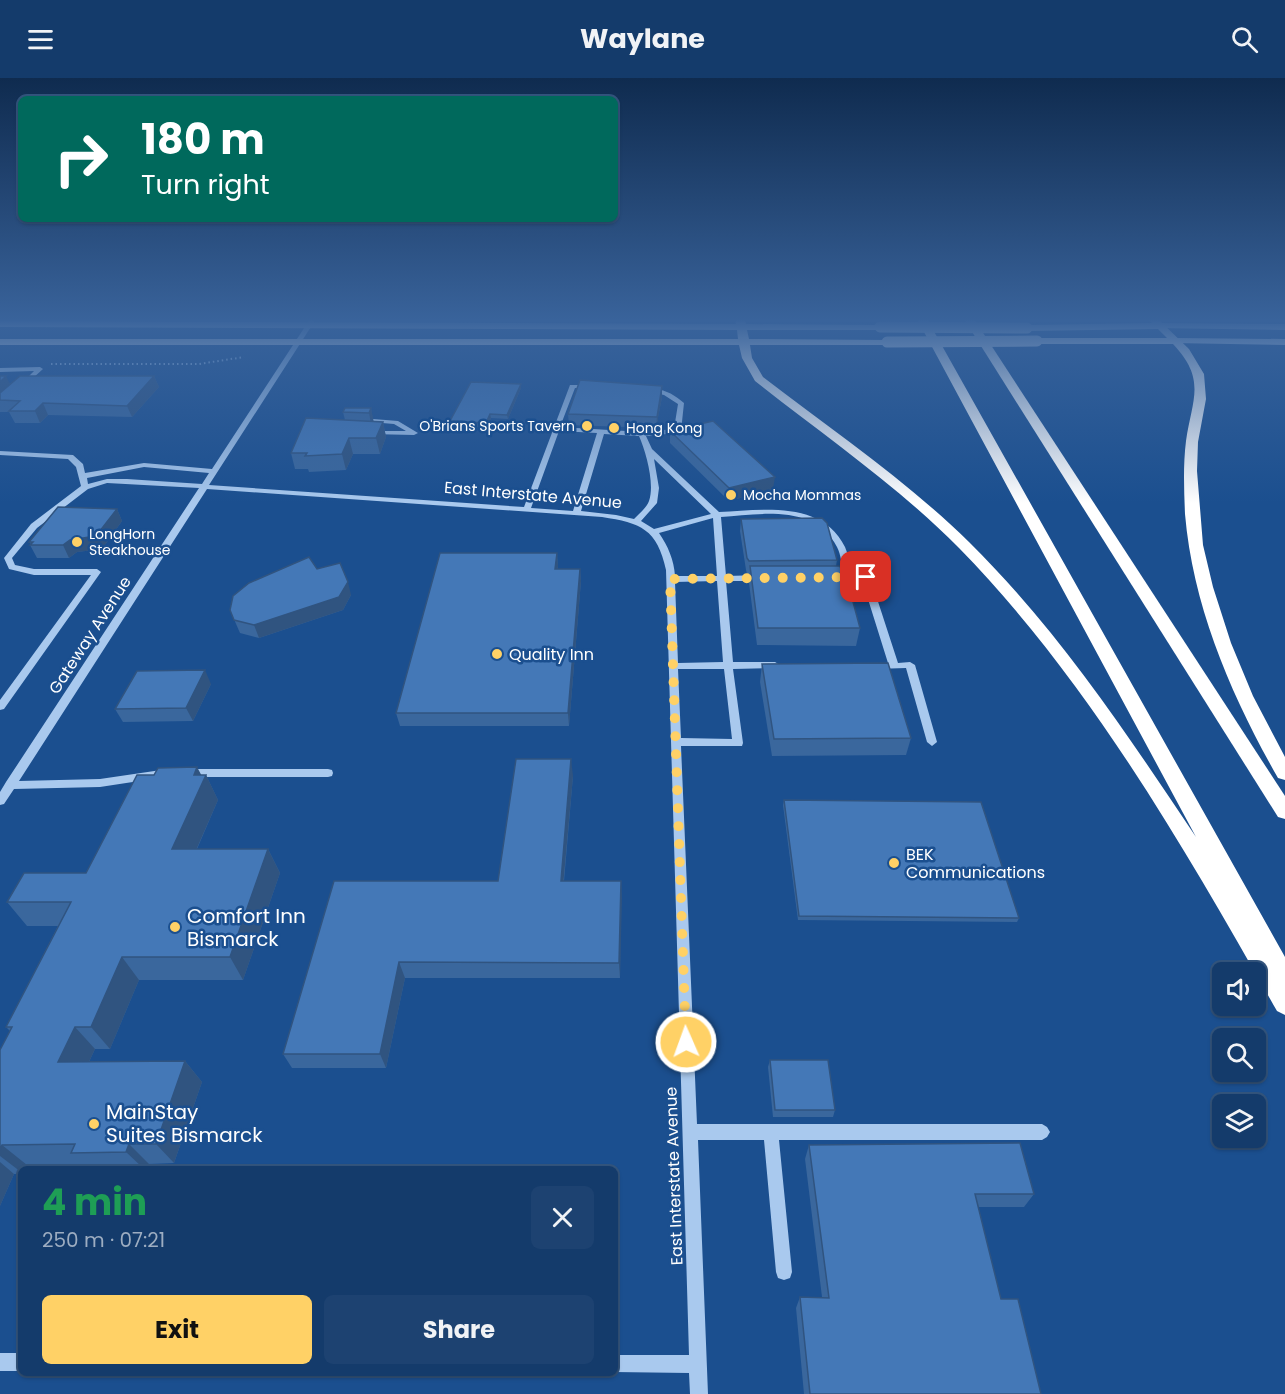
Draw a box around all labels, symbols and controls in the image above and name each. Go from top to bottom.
text: Waylane [580,20,705,57]
icon: menu [24,23,57,56]
icon: search [1228,23,1261,56]
text: 180 m [141,110,265,169]
icon: right [42,120,120,198]
text: Turn right [141,166,270,203]
place label: O'Brians Sports Tavern [419,416,575,436]
place label: Hong Kong [626,418,703,438]
marker: O'Brians Sports Tavern [580,419,594,433]
marker: Hong Kong [607,421,621,435]
street label: East Interstate Avenue [443,476,623,514]
place label: Mocha Mommas [743,485,861,505]
marker: Mocha Mommas [724,488,738,502]
place label: LongHorn Steakhouse [89,524,171,560]
marker: LongHorn Steakhouse [70,535,84,549]
pin [840,551,891,602]
icon: arrive [849,560,882,593]
street label: Gateway Avenue [43,572,137,698]
place label: Quality Inn [509,643,594,666]
marker: Quality Inn [490,647,504,661]
place label: BEK Communications [906,843,1045,884]
marker: BEK Communications [887,856,901,870]
place label: Comfort Inn Bismarck [187,902,306,953]
marker: Comfort Inn Bismarck [168,920,182,934]
map controls [1212,962,1266,1148]
button: sound [1212,962,1266,1016]
position arrow [654,1010,718,1074]
button: search [1212,1028,1266,1082]
street label: East Interstate Avenue [659,1086,689,1266]
button: layers [1212,1094,1266,1148]
place label: MainStay Suites Bismarck [106,1098,263,1149]
marker: MainStay Suites Bismarck [87,1117,101,1131]
text: 4 min [42,1177,147,1228]
button: close [531,1186,594,1249]
text: 250 m · 07:21 [42,1226,165,1254]
button: Exit [42,1295,312,1364]
button: Share [324,1295,594,1364]

